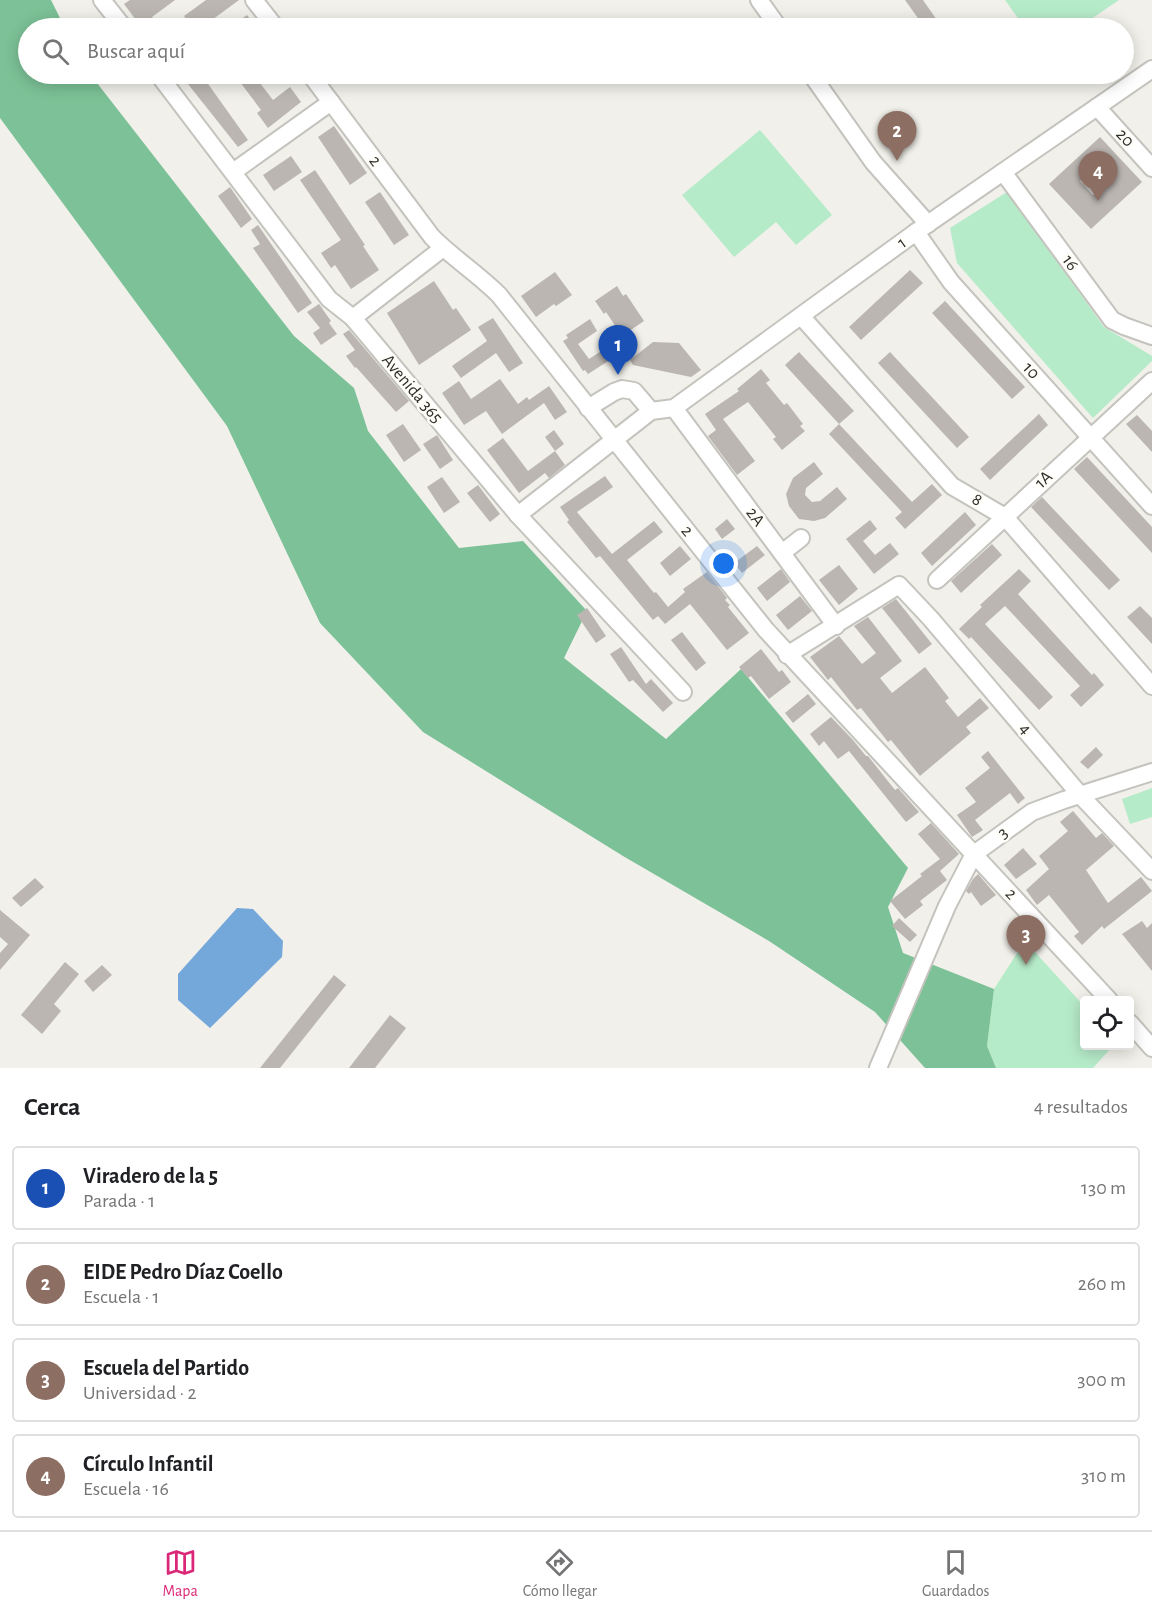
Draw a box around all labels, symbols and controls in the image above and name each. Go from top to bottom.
search box [18,18,1134,84]
icon: search [39,35,72,68]
text: Buscar aquí [87,40,185,62]
pin: 2 [878,112,916,161]
street label: 20 [1112,125,1138,151]
street label: 2 [365,152,385,170]
pin: 4 [1078,152,1118,201]
street label: 1 [894,234,910,252]
street label: 16 [1058,252,1082,274]
pin: 1 [598,326,638,375]
street label: Avenida 365 [378,351,446,427]
street label: 10 [1019,359,1043,383]
street label: 1A [1032,467,1057,492]
street label: 8 [969,490,985,510]
street label: 2A [742,504,768,530]
street label: 2 [677,522,697,540]
your location [709,549,738,578]
street label: 4 [1015,720,1035,738]
street label: 3 [995,824,1011,842]
street label: 2 [1002,885,1020,903]
pin: 3 [1006,916,1046,965]
map controls [1080,996,1134,1050]
button: locate [1080,996,1134,1050]
text: Cerca [24,1094,81,1120]
text: 4 resultados [1034,1097,1128,1117]
text: Viradero de la 5 [83,1165,218,1187]
text: 1 [42,1178,49,1198]
text: 130 m [1081,1178,1126,1198]
text: Parada · 1 [83,1191,155,1211]
text: EIDE Pedro Díaz Coello [83,1261,283,1283]
text: 2 [41,1274,50,1294]
text: 260 m [1078,1274,1126,1294]
text: Escuela · 1 [83,1287,159,1307]
text: Escuela del Partido [83,1357,249,1379]
text: 3 [41,1370,50,1390]
text: 300 m [1077,1370,1126,1390]
text: Universidad · 2 [83,1383,197,1403]
text: Círculo Infantil [83,1453,214,1475]
text: 4 [40,1466,51,1486]
text: 310 m [1081,1466,1126,1486]
text: Escuela · 16 [83,1479,169,1499]
tab: Mapa [162,1546,198,1601]
tab: Cómo llegar [523,1546,597,1601]
tab: Guardados [922,1546,990,1601]

